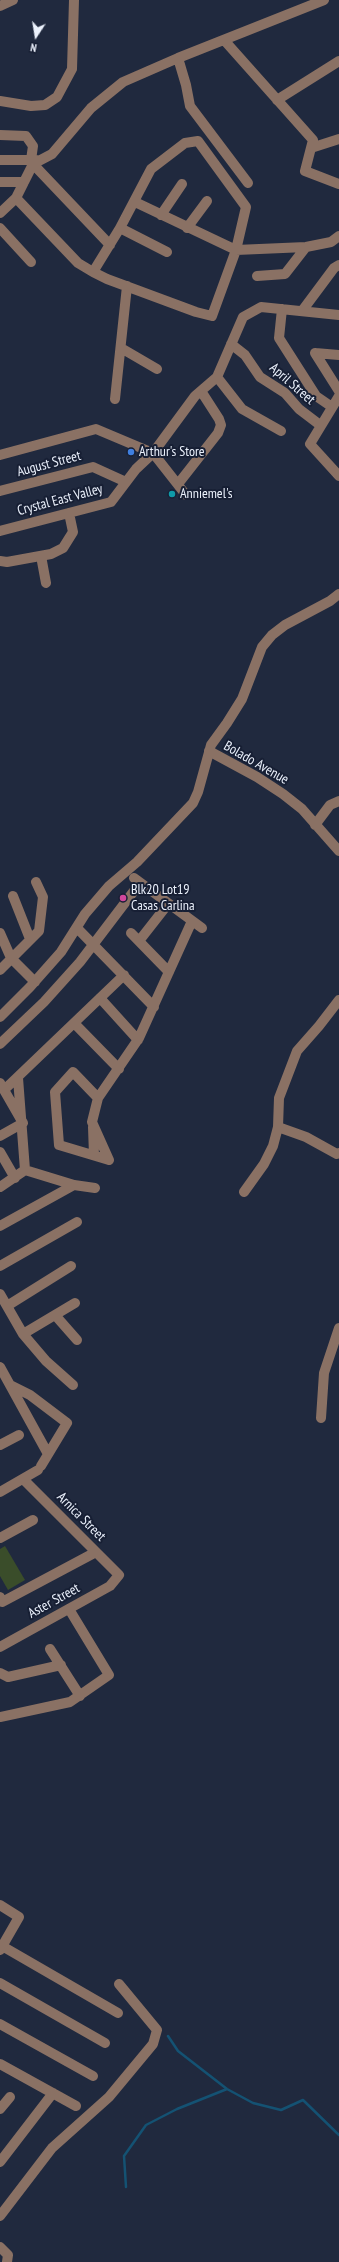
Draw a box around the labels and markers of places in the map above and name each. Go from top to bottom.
place label: Arthur's Store [139,444,205,460]
marker: Arthur's Store [126,447,136,457]
place label: Anniemel's [180,486,232,502]
marker: Anniemel's [167,489,177,499]
place label: Blk20 Lot19 Casas Carlina [131,882,195,914]
marker: Blk20 Lot19 Casas Carlina [118,893,128,903]

